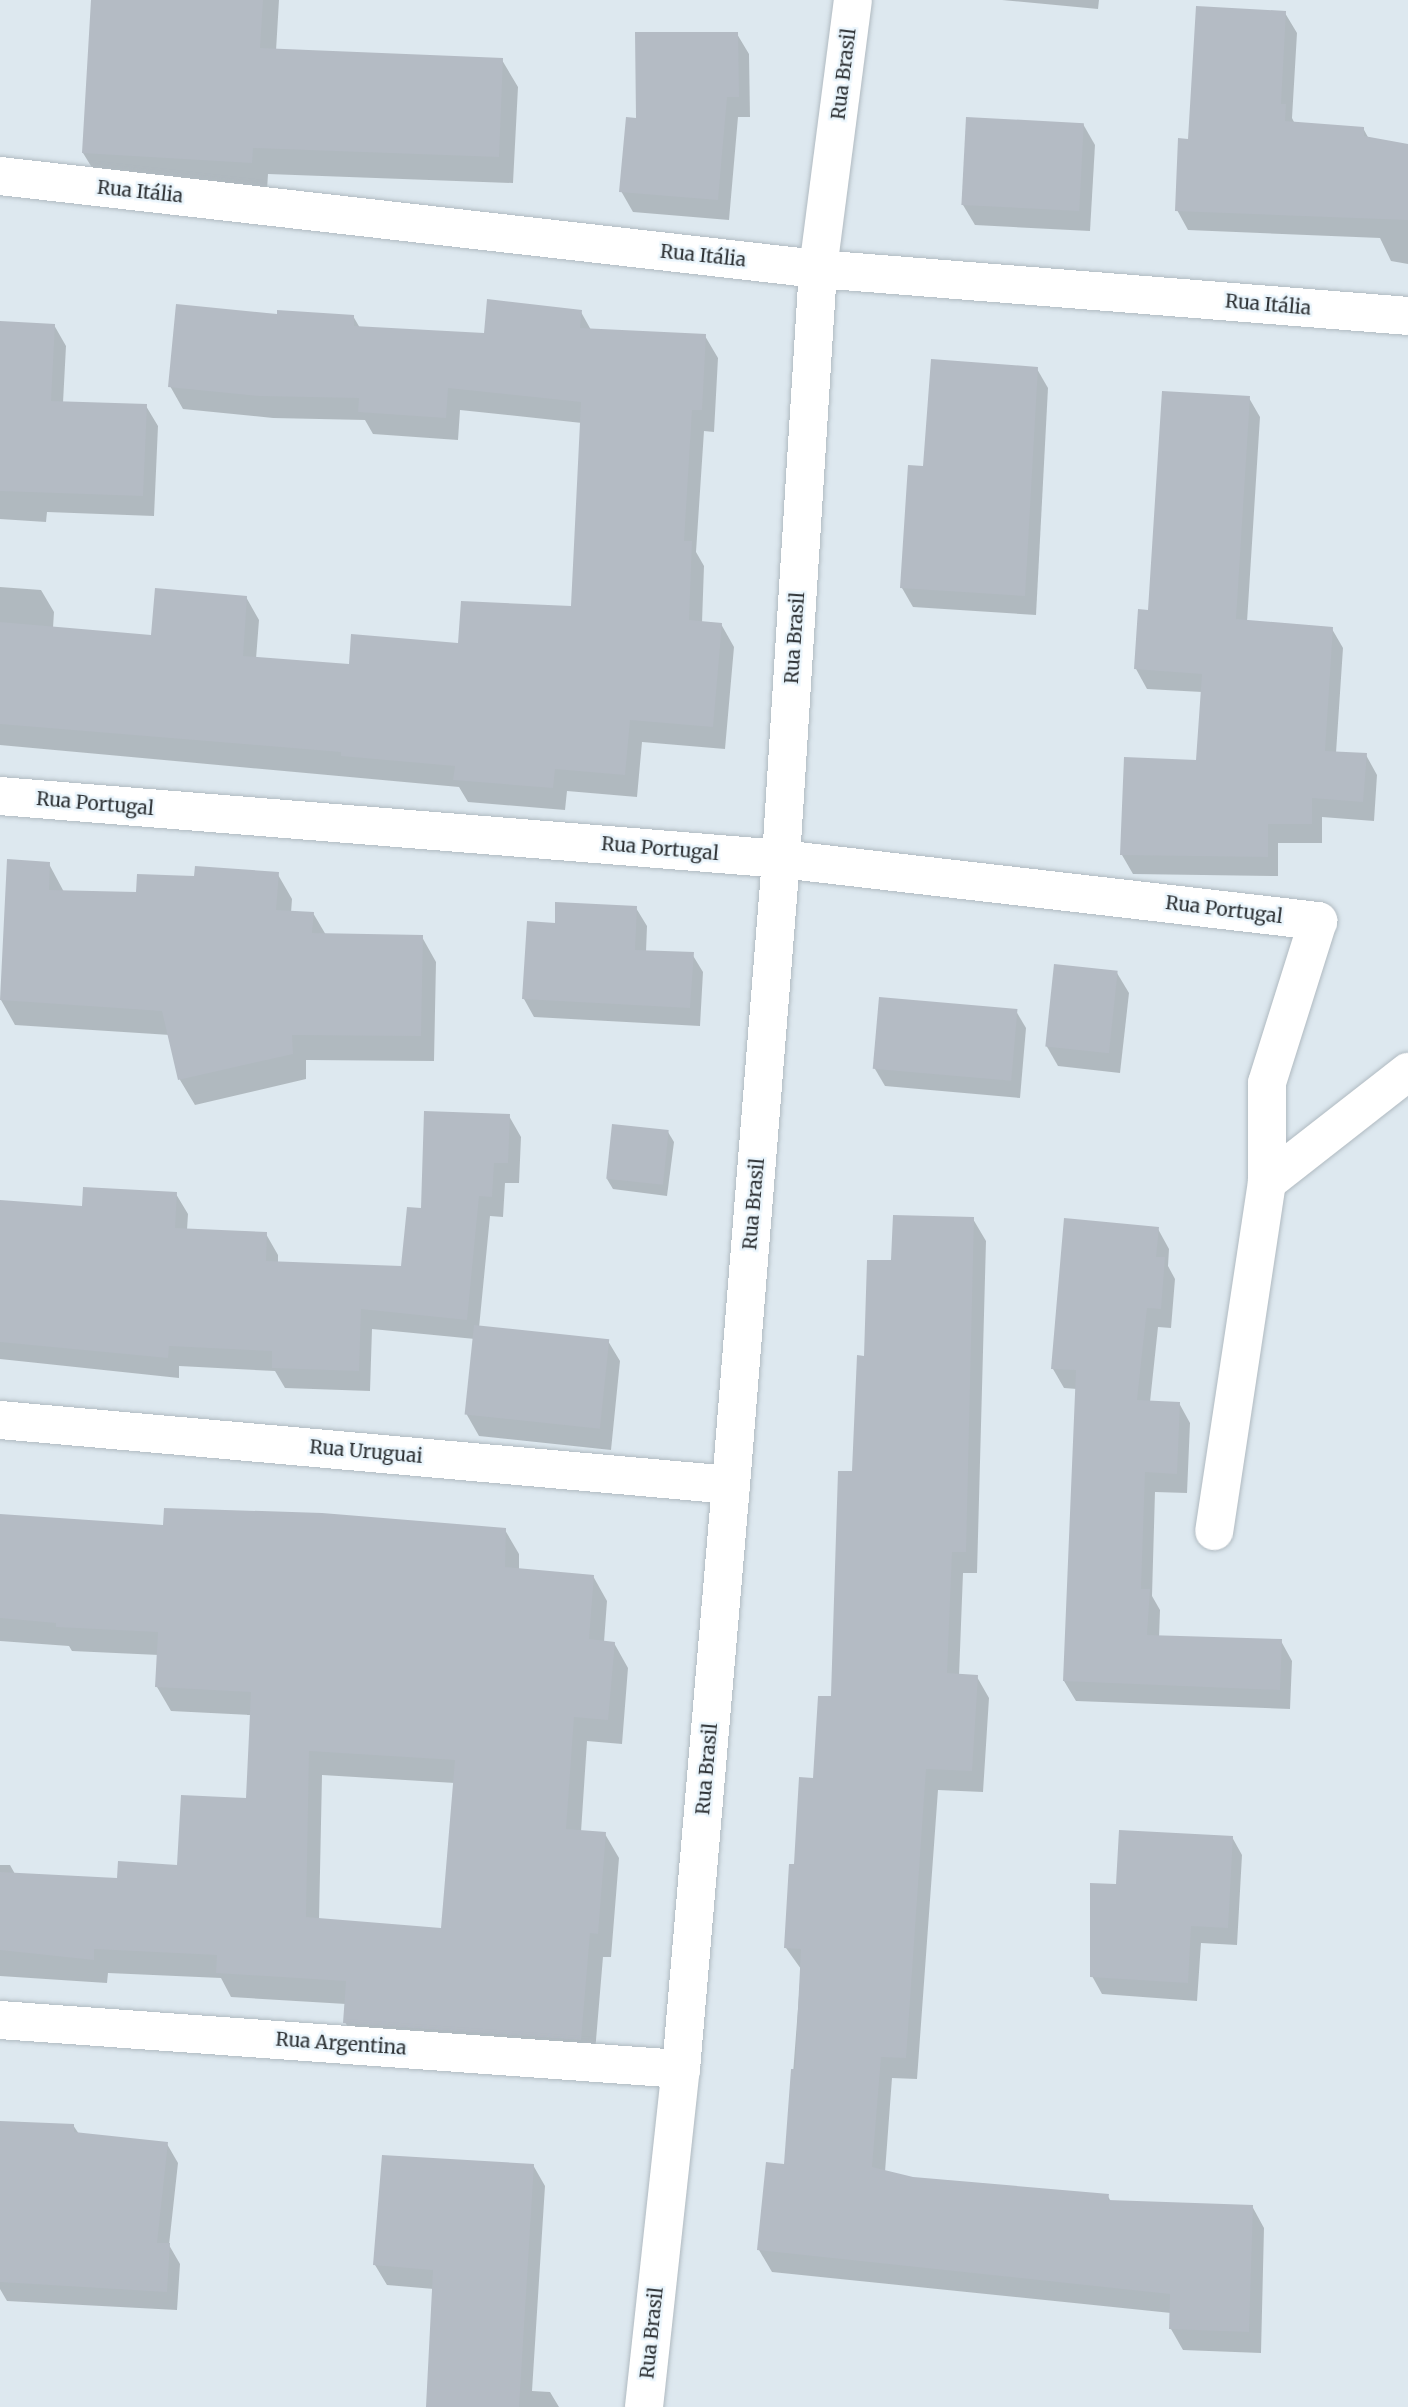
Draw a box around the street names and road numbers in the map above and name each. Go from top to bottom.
street label: Rua Brasil [827,27,861,121]
street label: Rua Itália [96,176,184,208]
street label: Rua Itália [659,240,747,272]
street label: Rua Itália [1224,290,1312,320]
street label: Rua Brasil [780,591,810,685]
street label: Rua Portugal [35,788,155,820]
street label: Rua Portugal [600,833,720,865]
street label: Rua Portugal [1164,892,1284,928]
street label: Rua Brasil [739,1157,769,1251]
street label: Rua Uruguai [309,1436,423,1468]
street label: Rua Brasil [692,1722,722,1816]
street label: Rua Argentina [275,2028,407,2060]
street label: Rua Brasil [636,2286,668,2380]

